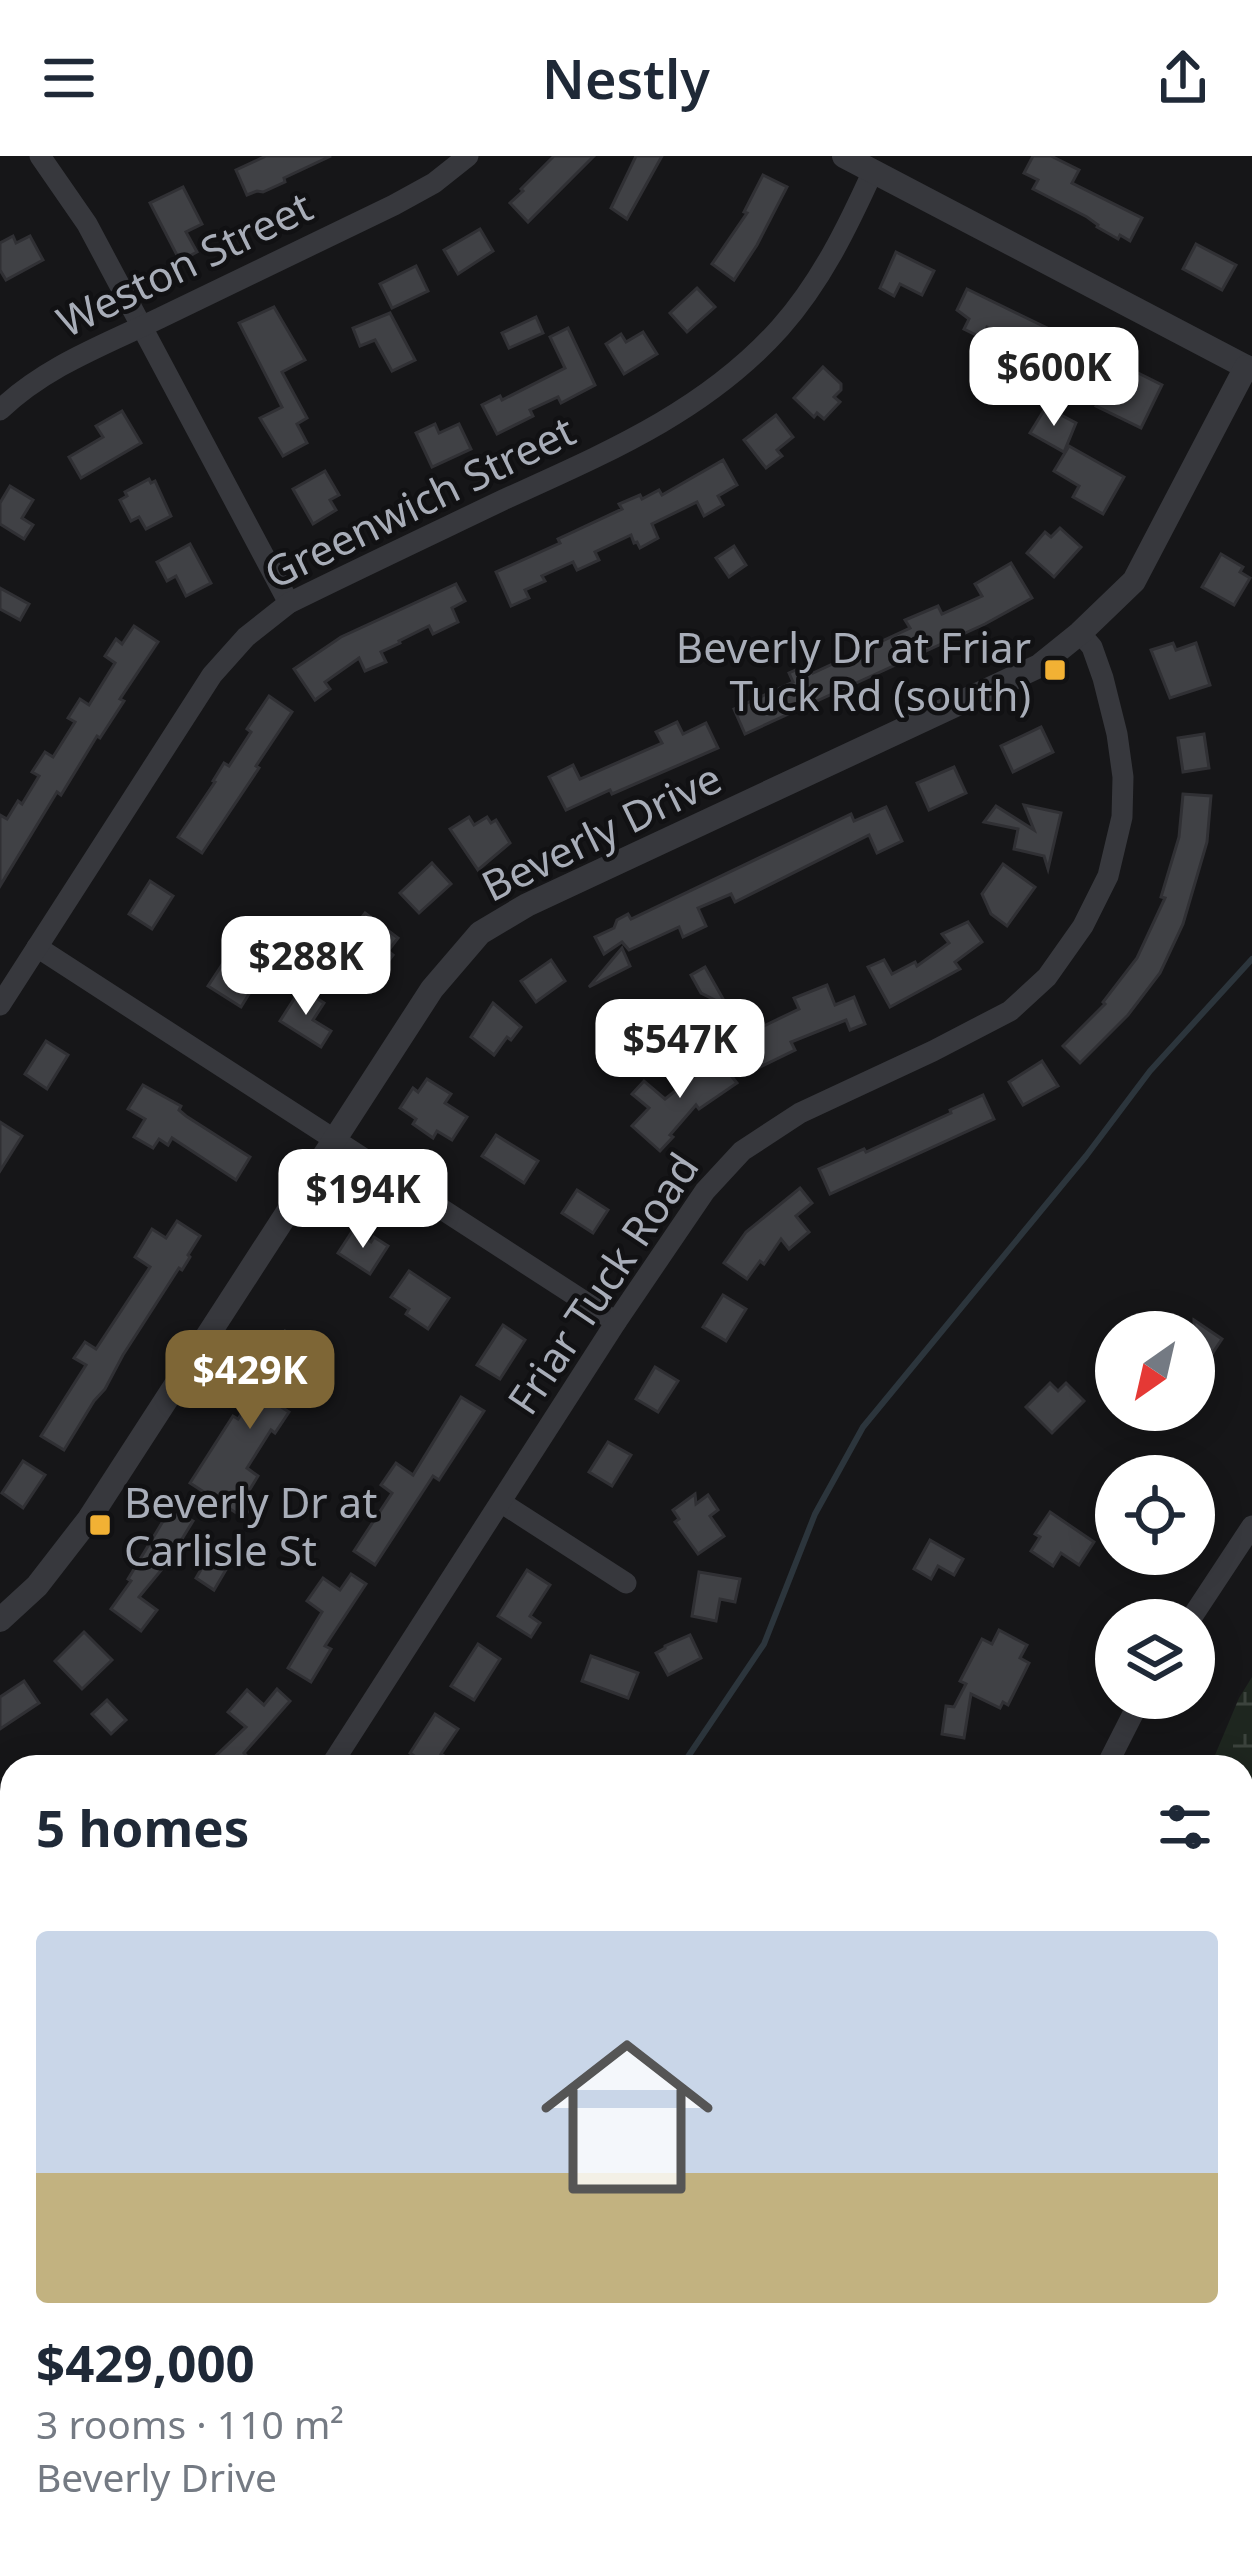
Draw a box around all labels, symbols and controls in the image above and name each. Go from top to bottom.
text: Nestly [542,41,710,115]
icon: menu [36,45,102,111]
icon: share [1150,45,1216,111]
street label: Weston Street [47,177,321,349]
pin: $600K [970,327,1138,429]
text: $600K [996,339,1112,392]
street label: Greenwich Street [254,401,584,601]
place label: Beverly Dr at Friar Tuck Rd (south) [676,618,1031,723]
marker: Beverly Dr at Friar Tuck Rd (south) [1042,657,1068,683]
street label: Beverly Drive [472,748,730,914]
pin: $288K [222,916,390,1018]
text: $288K [248,928,364,981]
pin: $547K [596,999,764,1101]
text: $547K [622,1011,738,1064]
street label: Friar Tuck Road [494,1141,710,1425]
pin: $194K [279,1149,447,1251]
text: $194K [305,1161,421,1214]
north arrow [1095,1311,1215,1431]
map controls [1095,1311,1215,1719]
pin: $429K [166,1330,334,1432]
text: $429K [192,1342,308,1395]
button: locate [1095,1455,1215,1575]
place label: Beverly Dr at Carlisle St [124,1473,377,1578]
marker: Beverly Dr at Carlisle St [87,1512,113,1538]
button: layers [1095,1599,1215,1719]
text: 5 homes [36,1792,249,1862]
icon: filters [1152,1794,1218,1860]
icon: home [519,2009,735,2225]
text: $429,000 [36,2327,255,2397]
text: 3 rooms · 110 m² [36,2397,344,2450]
text: Beverly Drive [36,2450,277,2503]

